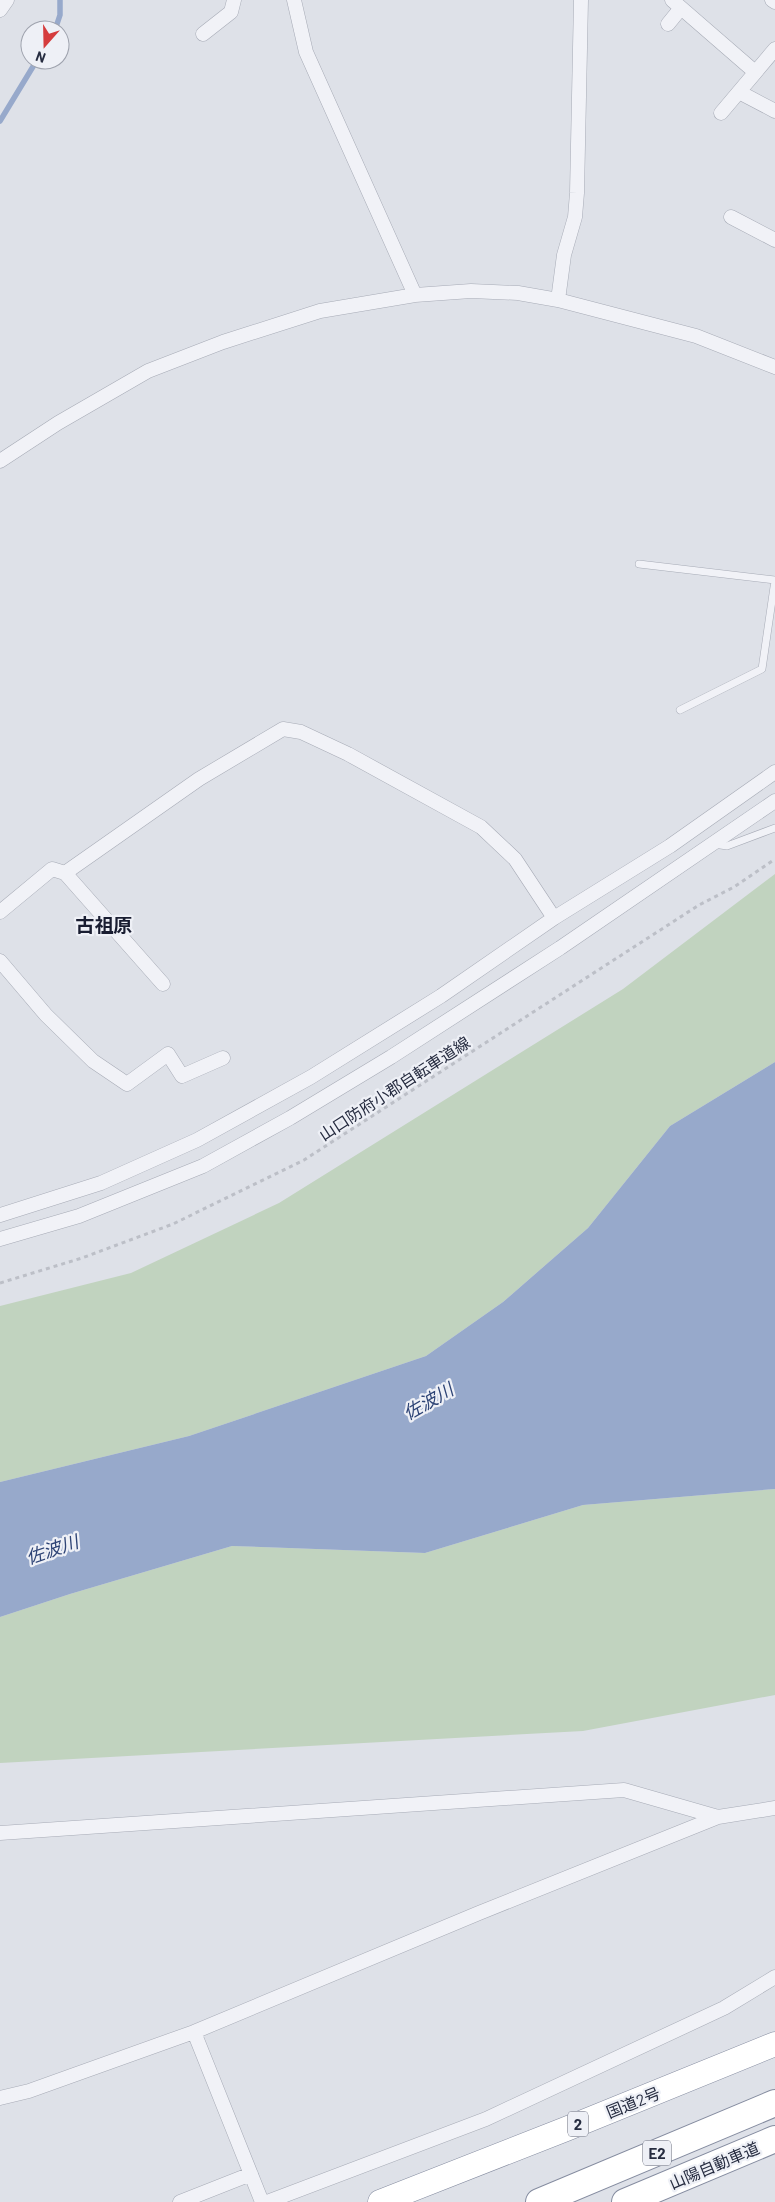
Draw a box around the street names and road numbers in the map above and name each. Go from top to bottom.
street label: 山口防府小郡自転車道線 [315,1032,473,1144]
street label: 国道2号 [603,2083,663,2121]
road number: 2 [568,2112,588,2136]
street label: 山陽自動車道 [666,2137,762,2193]
road number: E2 [643,2140,671,2166]

